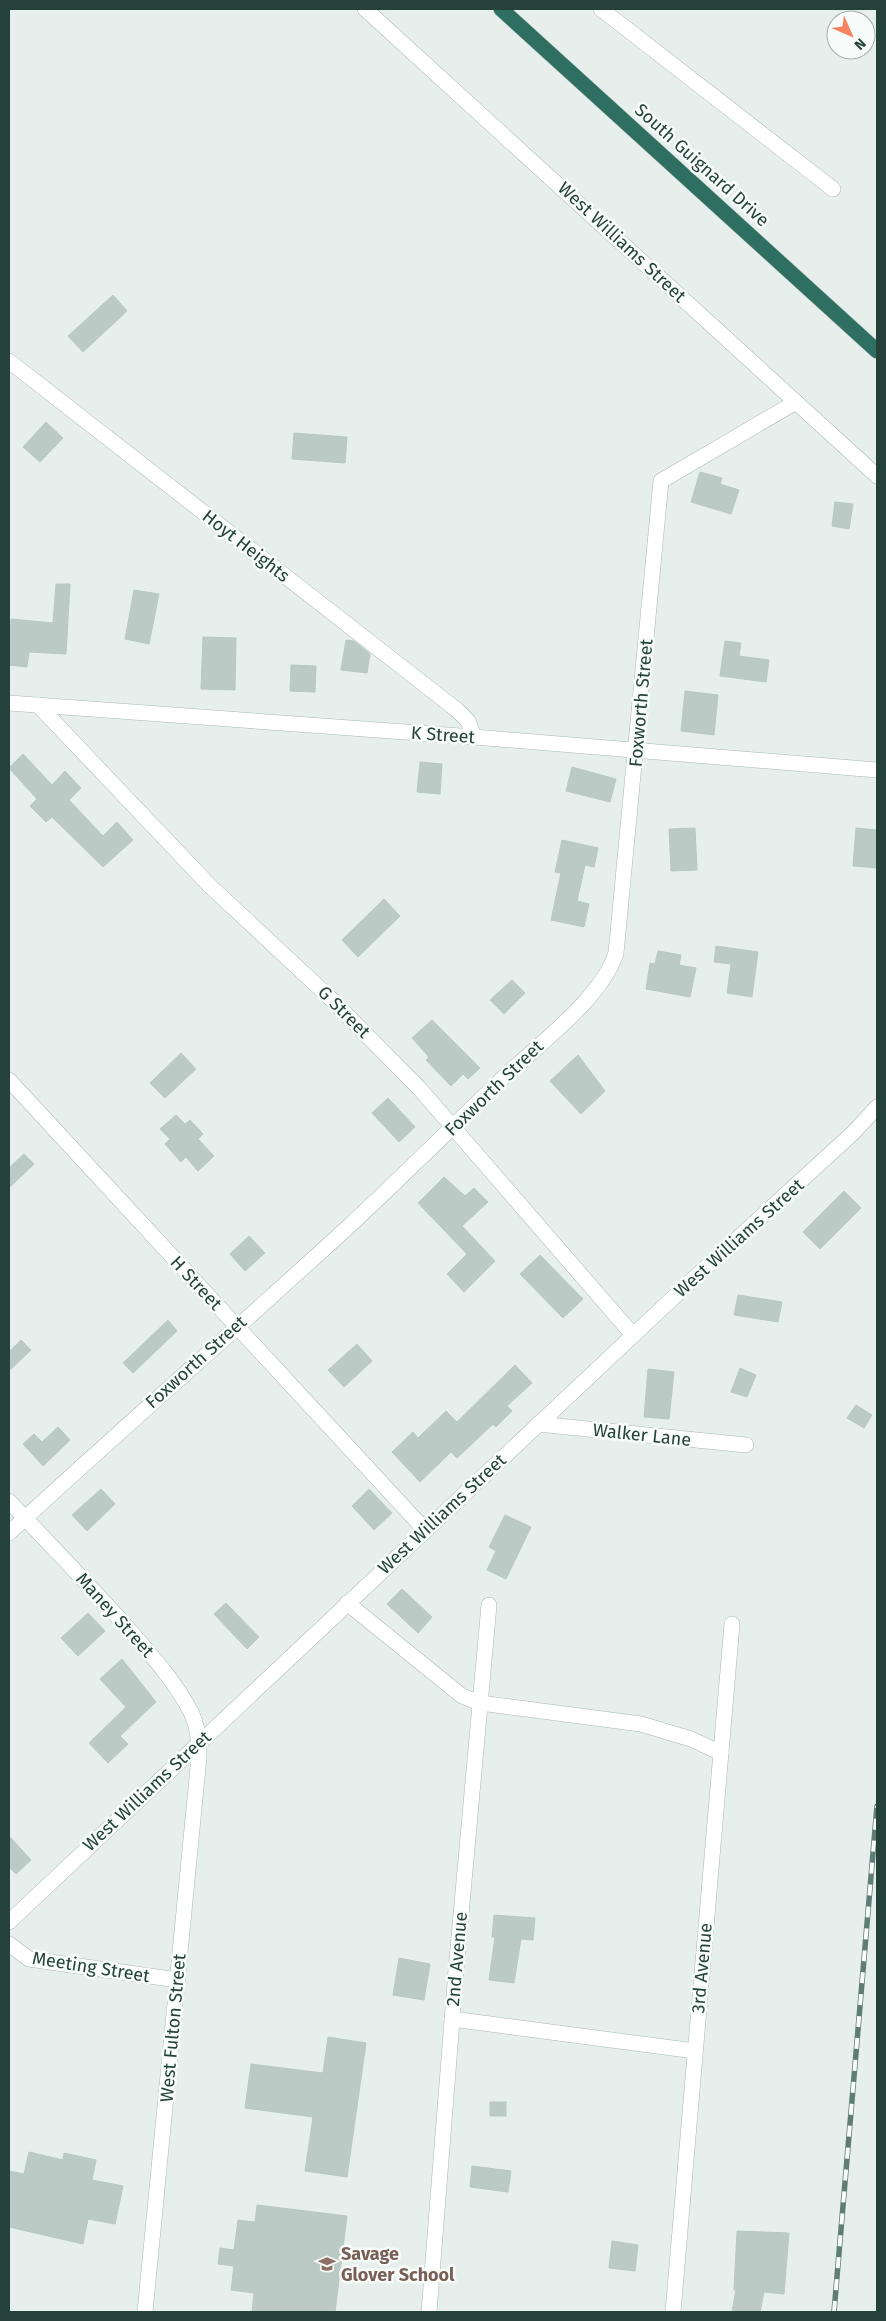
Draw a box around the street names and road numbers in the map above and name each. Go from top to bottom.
street label: South Guignard Drive [630,99,774,231]
street label: West Williams Street [553,177,691,307]
street label: Hoyt Heights [198,505,294,587]
street label: Foxworth Street [624,638,658,768]
street label: K Street [410,722,476,748]
street label: G Street [313,981,375,1043]
street label: Foxworth Street [440,1035,548,1140]
street label: West Williams Street [670,1174,809,1302]
street label: H Street [166,1251,227,1315]
street label: Foxworth Street [141,1311,251,1413]
street label: Walker Lane [592,1419,692,1451]
street label: West Williams Street [373,1449,511,1579]
street label: Maney Street [71,1568,159,1662]
street label: West Williams Street [78,1726,216,1856]
street label: 2nd Avenue [442,1911,472,2007]
street label: 3rd Avenue [687,1922,717,2014]
street label: Meeting Street [31,1947,152,1987]
street label: West Fulton Street [156,1952,190,2103]

